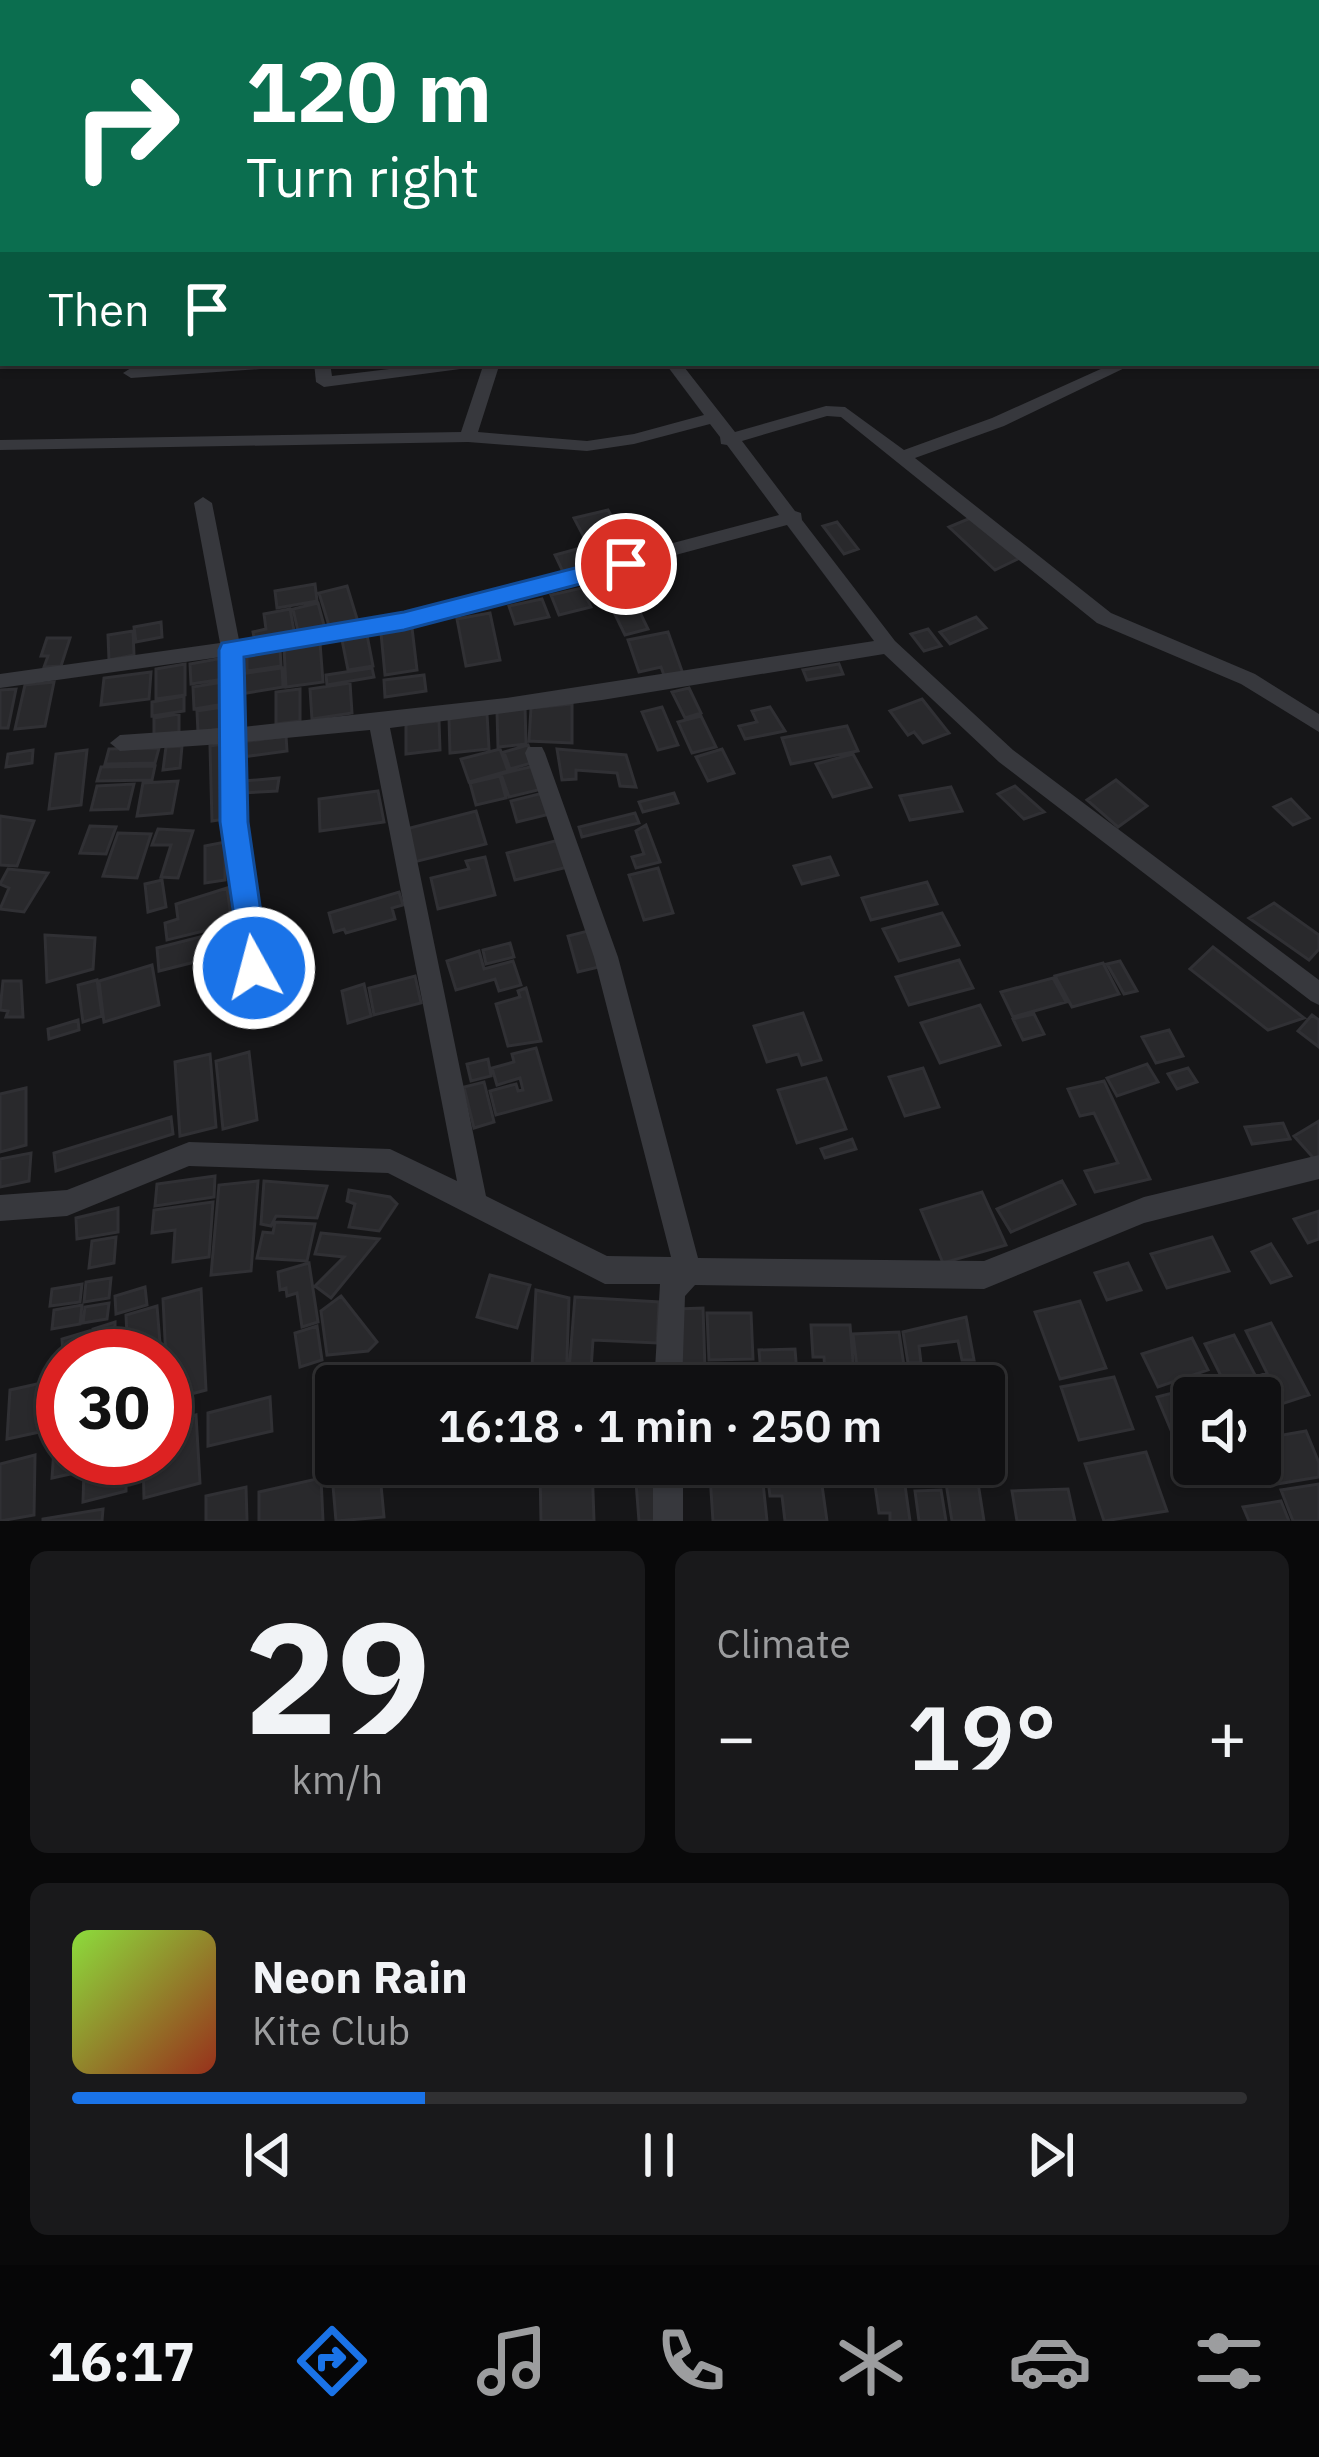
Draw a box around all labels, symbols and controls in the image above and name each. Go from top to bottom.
text: 120 m [246,36,492,145]
icon: right [48,48,204,204]
text: Turn right [246,142,480,212]
icon: arrive [174,276,240,342]
text: Then [48,280,150,338]
pin [575,513,677,615]
icon: arrive [593,531,659,597]
position arrow [191,905,317,1031]
speed limit sign: 30 [36,1329,192,1485]
map controls [1173,1377,1281,1485]
button: sound [1173,1377,1281,1485]
text: 16:18 · 1 min · 250 m [438,1396,882,1454]
text: 29 [244,1574,431,1777]
text: Climate [717,1618,851,1669]
text: 19° [907,1678,1057,1795]
text: − [717,1693,756,1779]
text: + [1207,1693,1247,1779]
text: km/h [291,1754,383,1805]
text: Neon Rain [252,1947,468,2005]
text: Kite Club [252,2005,410,2056]
icon: previous [235,2122,301,2188]
icon: pause [626,2122,692,2188]
icon: next [1018,2122,1084,2188]
icon: directions [290,2319,374,2403]
icon: music [470,2319,554,2403]
icon: phone [649,2319,733,2403]
icon: climate [829,2319,913,2403]
icon: car [1008,2319,1092,2403]
icon: filters [1187,2319,1271,2403]
text: 16:17 [48,2326,195,2396]

